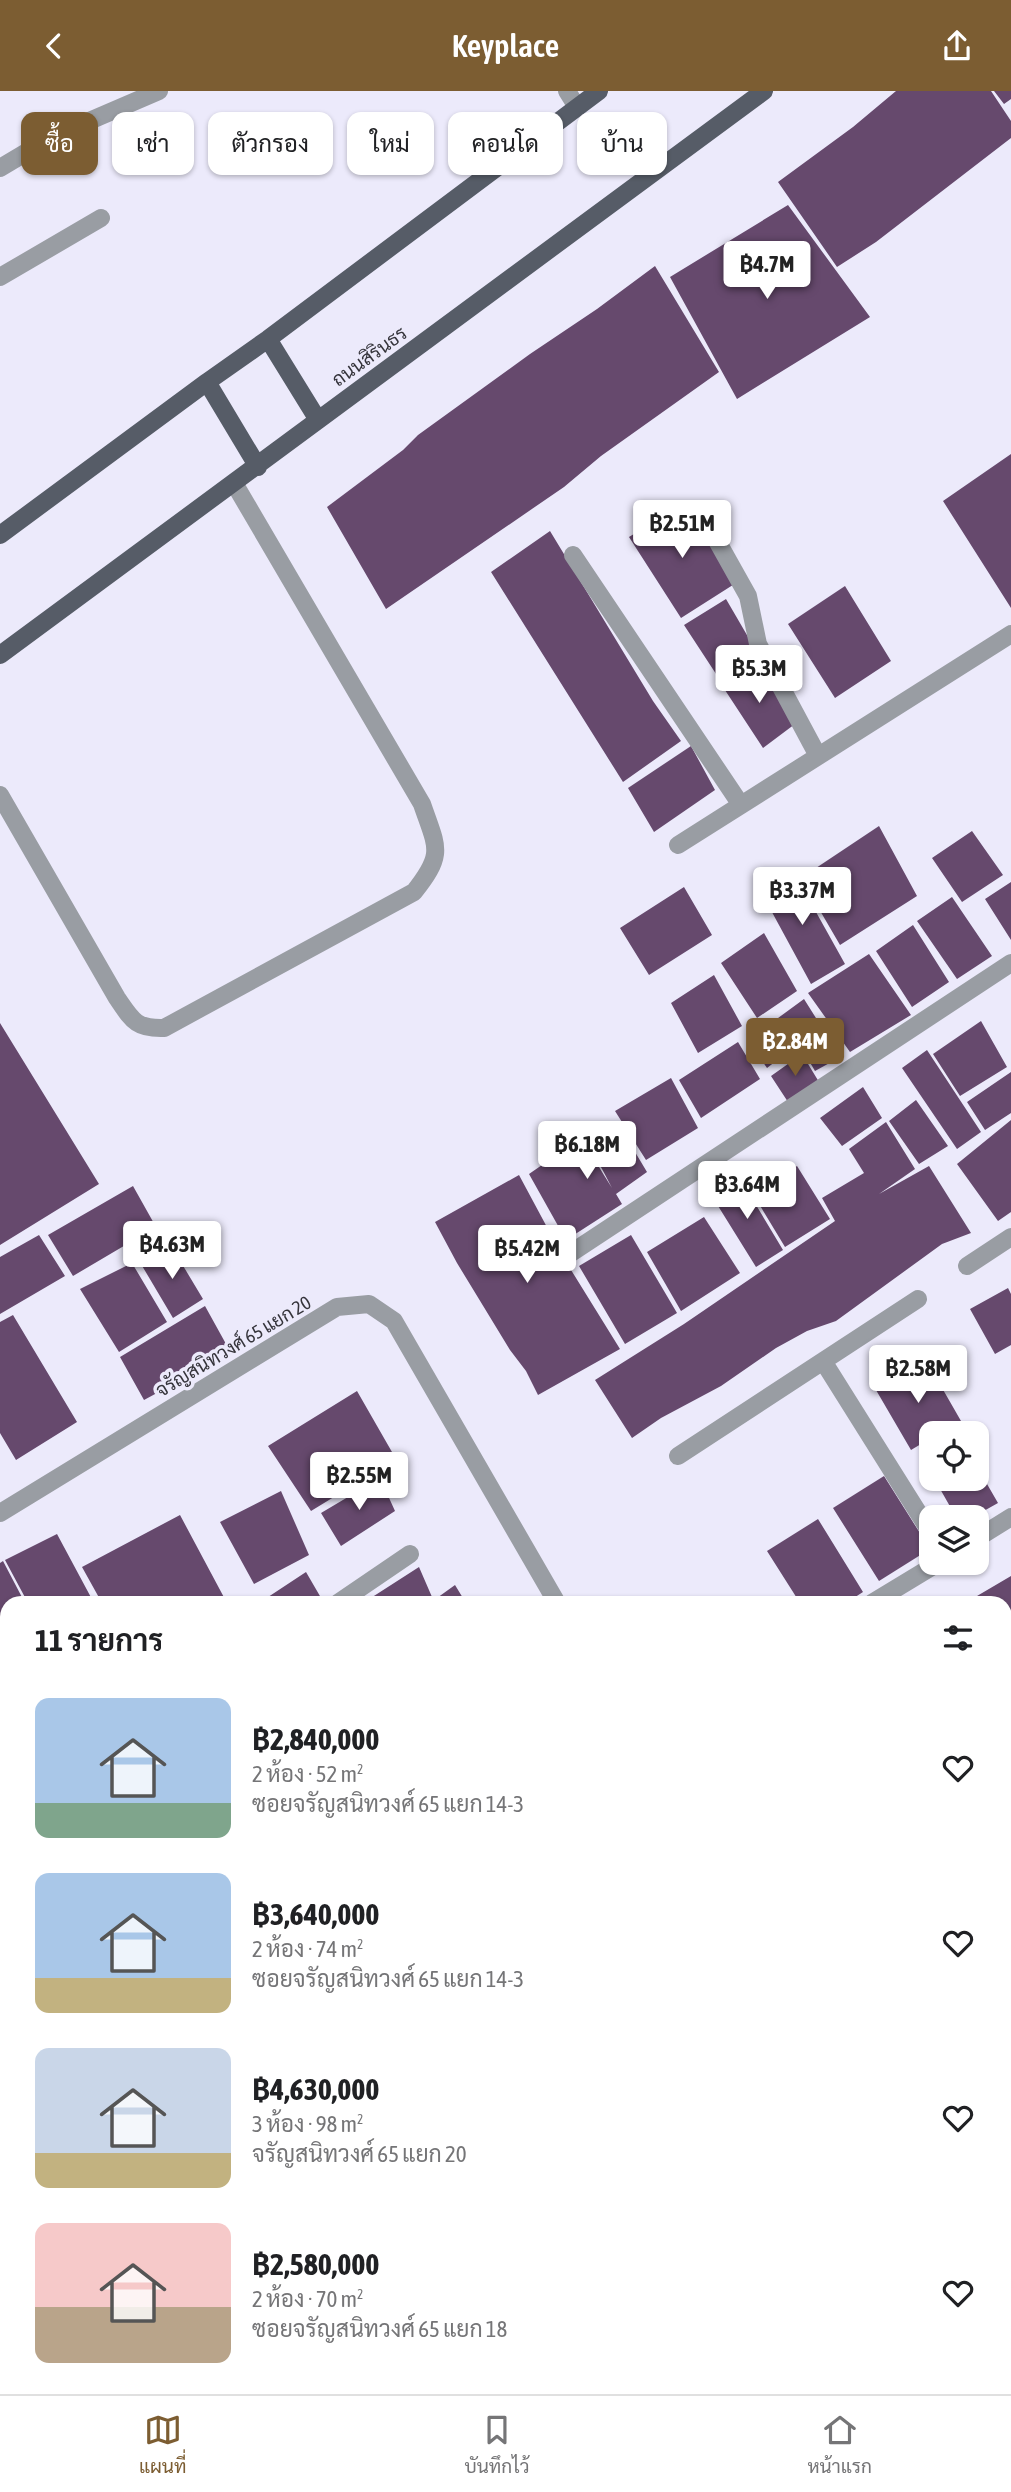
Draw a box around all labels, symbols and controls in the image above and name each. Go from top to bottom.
icon: back [35,27,73,65]
text: Keyplace [452,27,559,64]
icon: share [938,27,976,65]
chip: ซื้อ [21,112,98,175]
chip: เช่า [112,112,194,175]
chip: ตัวกรอง [208,112,333,175]
chip: ใหม่ [347,112,434,175]
chip: คอนโด [448,112,563,175]
chip: บ้าน [577,112,667,175]
pin: ฿4.7M [718,241,816,301]
text: ฿4.7M [740,251,795,277]
street label: ถนนสิรินธร [327,322,411,390]
pin: ฿2.51M [625,501,739,560]
text: ฿2.51M [649,510,715,536]
pin: ฿5.3M [710,645,808,705]
text: ฿5.3M [732,655,787,681]
pin: ฿3.37M [745,867,859,927]
text: ฿3.37M [769,877,835,903]
pin: ฿2.84M [738,1019,852,1078]
text: ฿2.84M [762,1028,828,1054]
pin: ฿6.18M [530,1121,644,1181]
text: ฿6.18M [554,1131,620,1157]
pin: ฿3.64M [690,1161,804,1221]
text: ฿3.64M [714,1171,780,1197]
pin: ฿4.63M [115,1221,229,1281]
pin: ฿5.42M [470,1225,584,1285]
text: ฿4.63M [139,1231,205,1257]
text: ฿5.42M [494,1235,560,1261]
street label: จรัญสนิทวงศ์ 65 แยก 20 [151,1290,315,1402]
pin: ฿2.58M [861,1345,975,1405]
text: ฿2.58M [885,1355,951,1381]
map controls [919,1421,989,1575]
button: locate [919,1421,989,1491]
pin: ฿2.55M [302,1453,416,1512]
text: ฿2.55M [326,1462,392,1488]
button: layers [919,1505,989,1575]
icon: filters [939,1619,977,1657]
text: 11 รายการ [35,1623,163,1657]
text: ฿2,840,000 [252,1722,379,1756]
icon: home [91,1726,175,1810]
icon: heart [939,1749,977,1787]
text: 2 ห้อง · 52 m² [252,1761,364,1787]
text: ซอยจรัญสนิทวงศ์ 65 แยก 14-3 [252,1791,524,1817]
text: ฿3,640,000 [252,1897,379,1931]
icon: home [91,1901,175,1985]
icon: heart [939,1924,977,1962]
text: 2 ห้อง · 74 m² [252,1936,364,1962]
text: ซอยจรัญสนิทวงศ์ 65 แยก 14-3 [252,1966,524,1992]
text: ฿4,630,000 [252,2072,379,2106]
icon: home [91,2076,175,2160]
icon: heart [939,2099,977,2137]
text: 3 ห้อง · 98 m² [252,2111,364,2137]
text: จรัญสนิทวงศ์ 65 แยก 20 [252,2141,467,2167]
text: ฿2,580,000 [252,2247,379,2281]
icon: home [91,2251,175,2335]
icon: heart [939,2274,977,2312]
text: 2 ห้อง · 70 m² [252,2286,364,2312]
text: ซอยจรัญสนิทวงศ์ 65 แยก 18 [252,2316,507,2342]
tab: แผนที่ [139,2411,186,2477]
tab: บันทึกไว้ [464,2411,529,2477]
tab: หน้าแรก [807,2411,872,2477]

